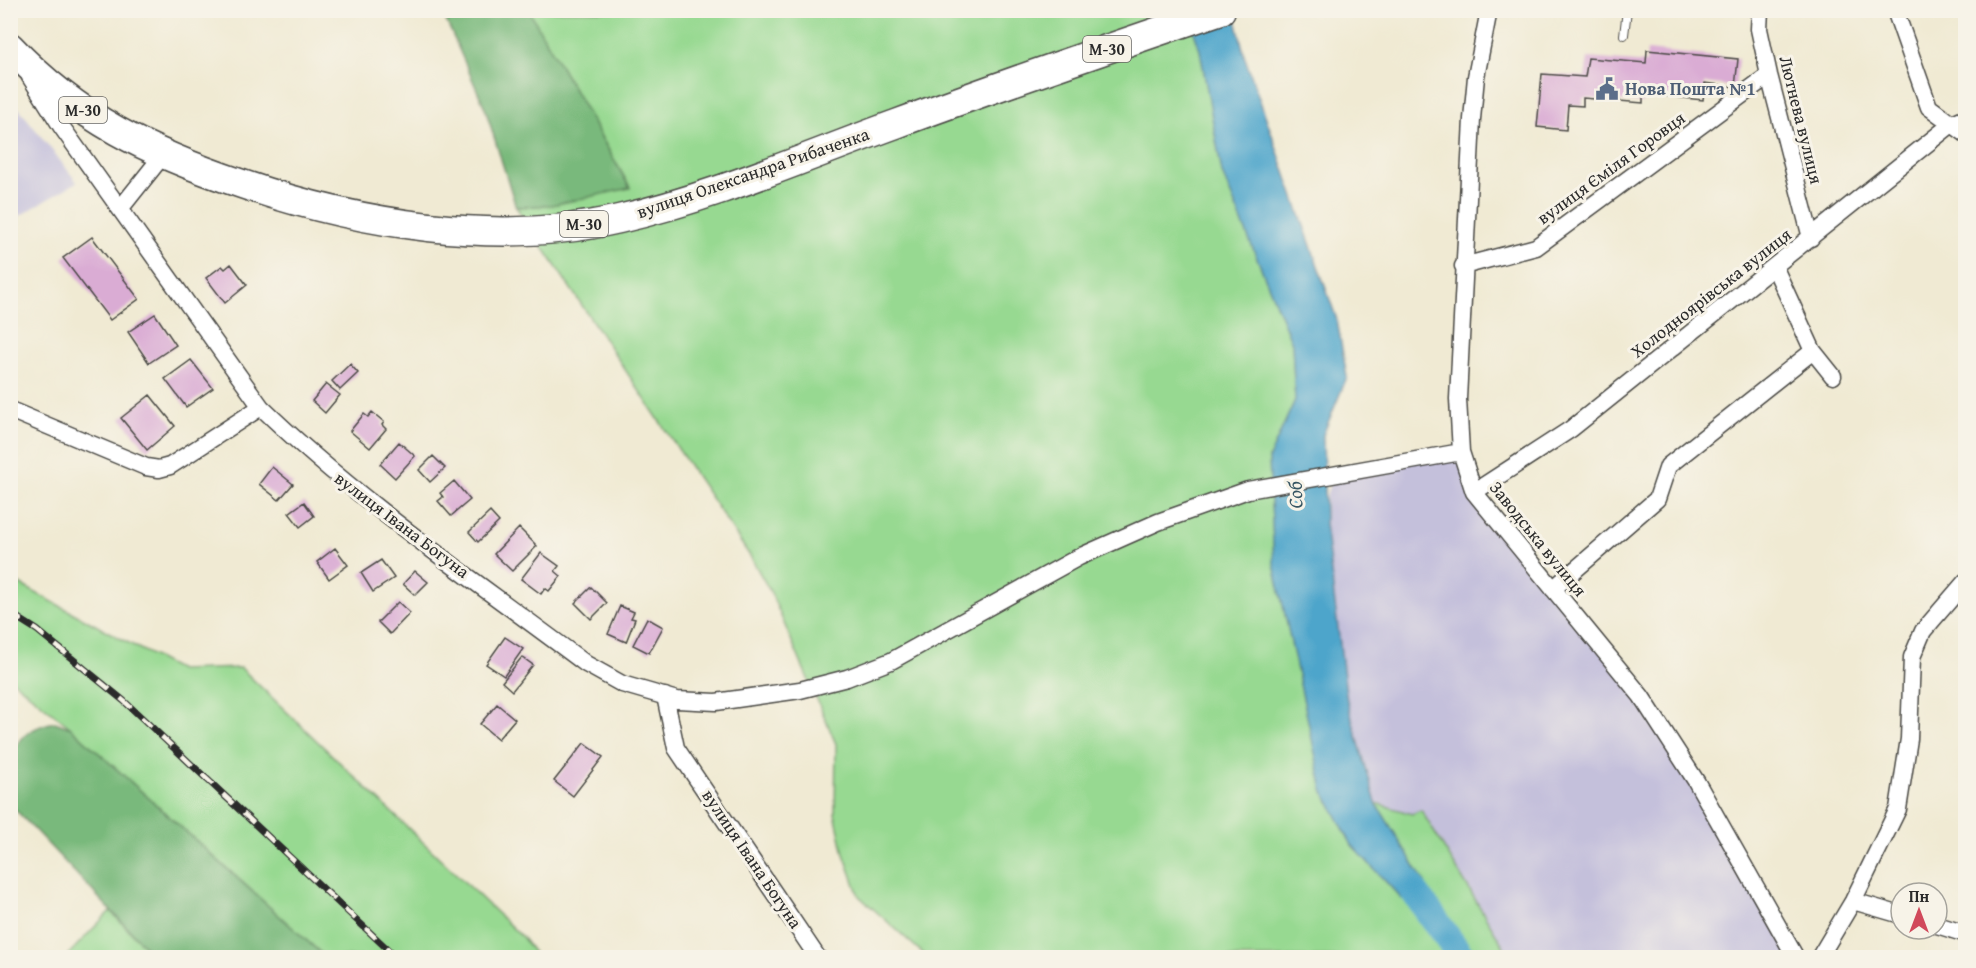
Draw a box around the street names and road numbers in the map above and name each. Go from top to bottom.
road number: М-30 [1083,36,1131,62]
street label: Лютнева вулиця [1773,53,1830,187]
road number: М-30 [59,97,107,123]
street label: вулиця Єміля Горовця [1531,104,1690,231]
street label: вулиця Олександра Рибаченка [633,120,873,225]
road number: М-30 [560,211,608,237]
street label: Холодноярівська вулиця [1624,221,1797,364]
street label: вулиця Івана Богуна [329,465,476,585]
street label: Заводська вулиця [1483,475,1594,602]
street label: вулиця Івана Богуна [696,784,809,934]

